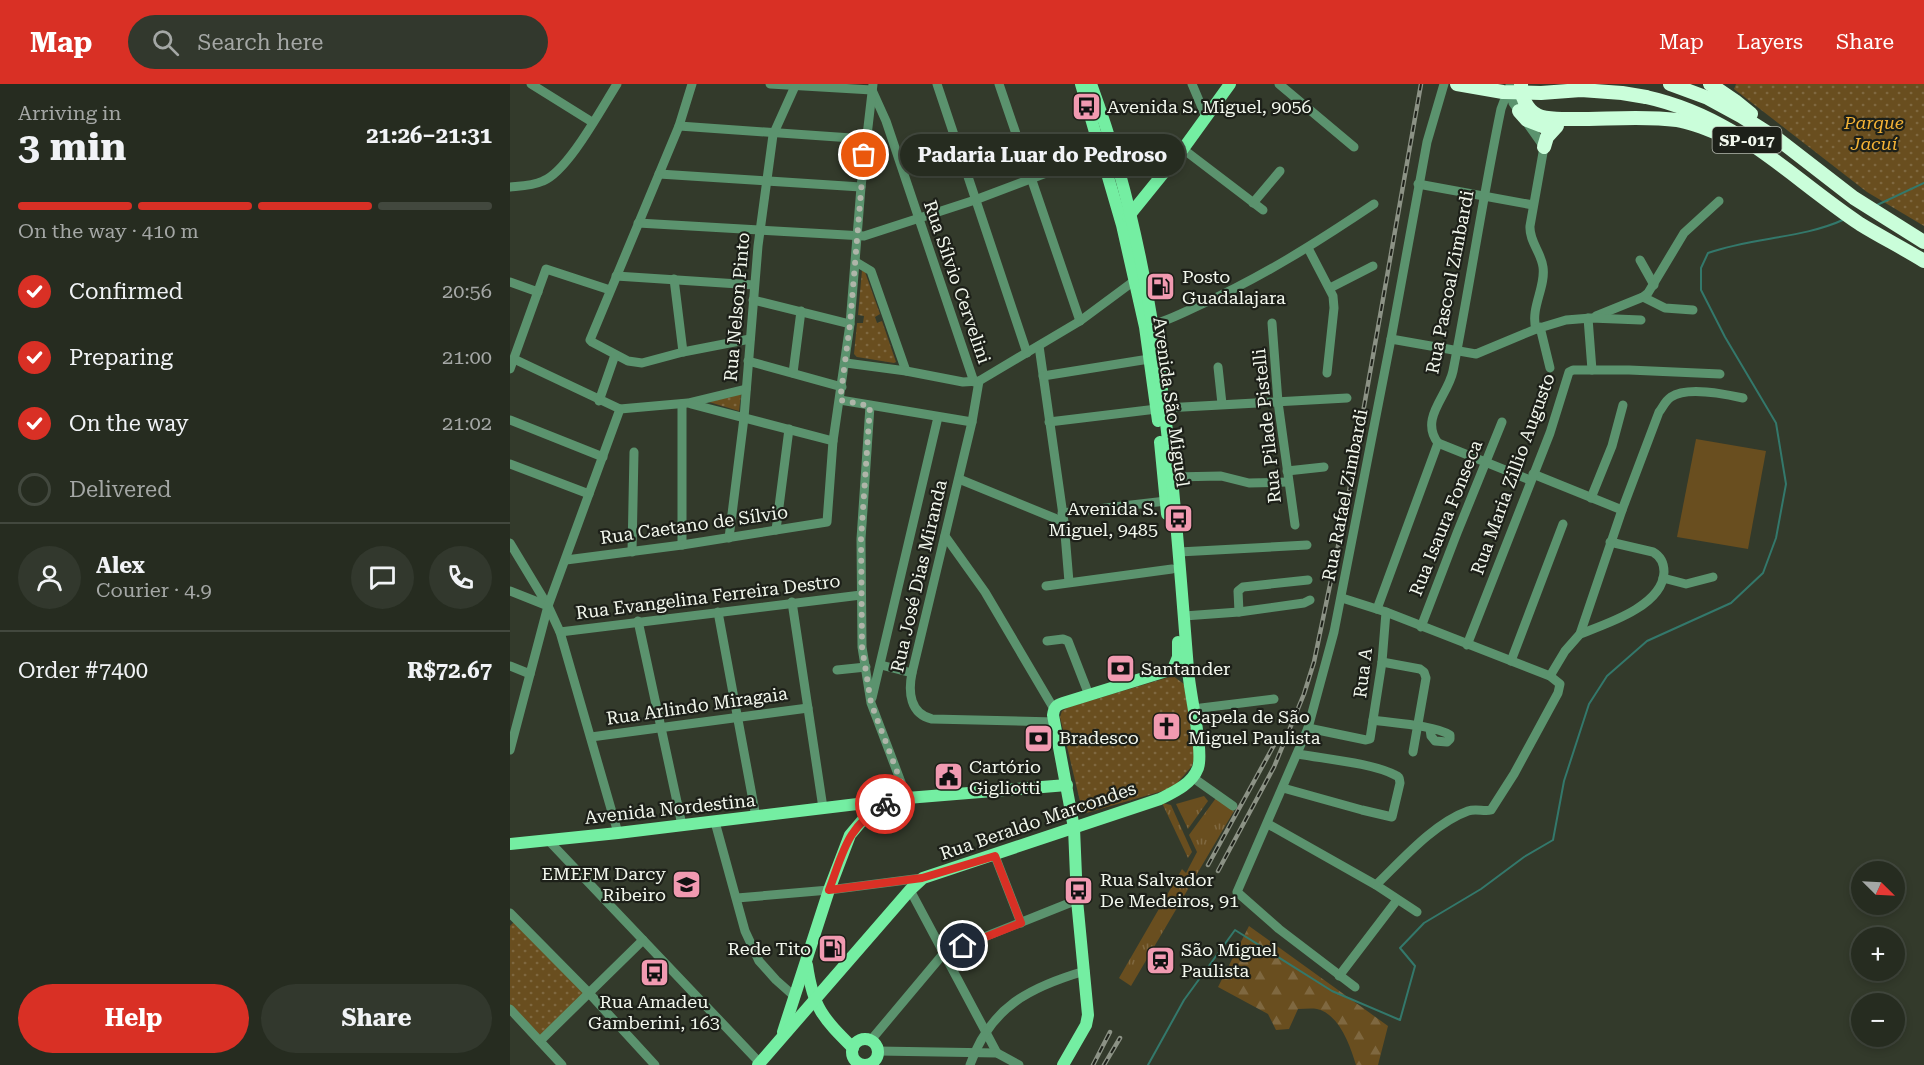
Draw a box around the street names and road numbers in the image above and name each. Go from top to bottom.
road number: SP-017 [1712,127,1782,153]
street label: Rua Pascoal Zimbardi [1421,188,1478,375]
street label: Rua Sílvio Cervelini [920,198,995,366]
street label: Rua Nelson Pinto [720,232,753,382]
street label: Avenida São Miguel [1149,316,1194,489]
street label: Rua Pilade Pistelli [1248,347,1285,504]
street label: Rua Maria Zillio Augusto [1466,370,1559,577]
street label: Rua Rafael Zimbardi [1318,407,1372,583]
street label: Rua Isaura Fonseca [1405,437,1486,599]
street label: Rua José Dias Miranda [886,477,951,674]
street label: Rua Caetano de Sílvio [599,501,789,548]
street label: Rua Evangelina Ferreira Destro [575,570,841,623]
street label: Rua A [1349,646,1376,699]
street label: Rua Arlindo Miragaia [605,682,789,729]
street label: Rua Beraldo Marcondes [937,777,1139,864]
street label: Avenida Nordestina [584,789,757,828]

